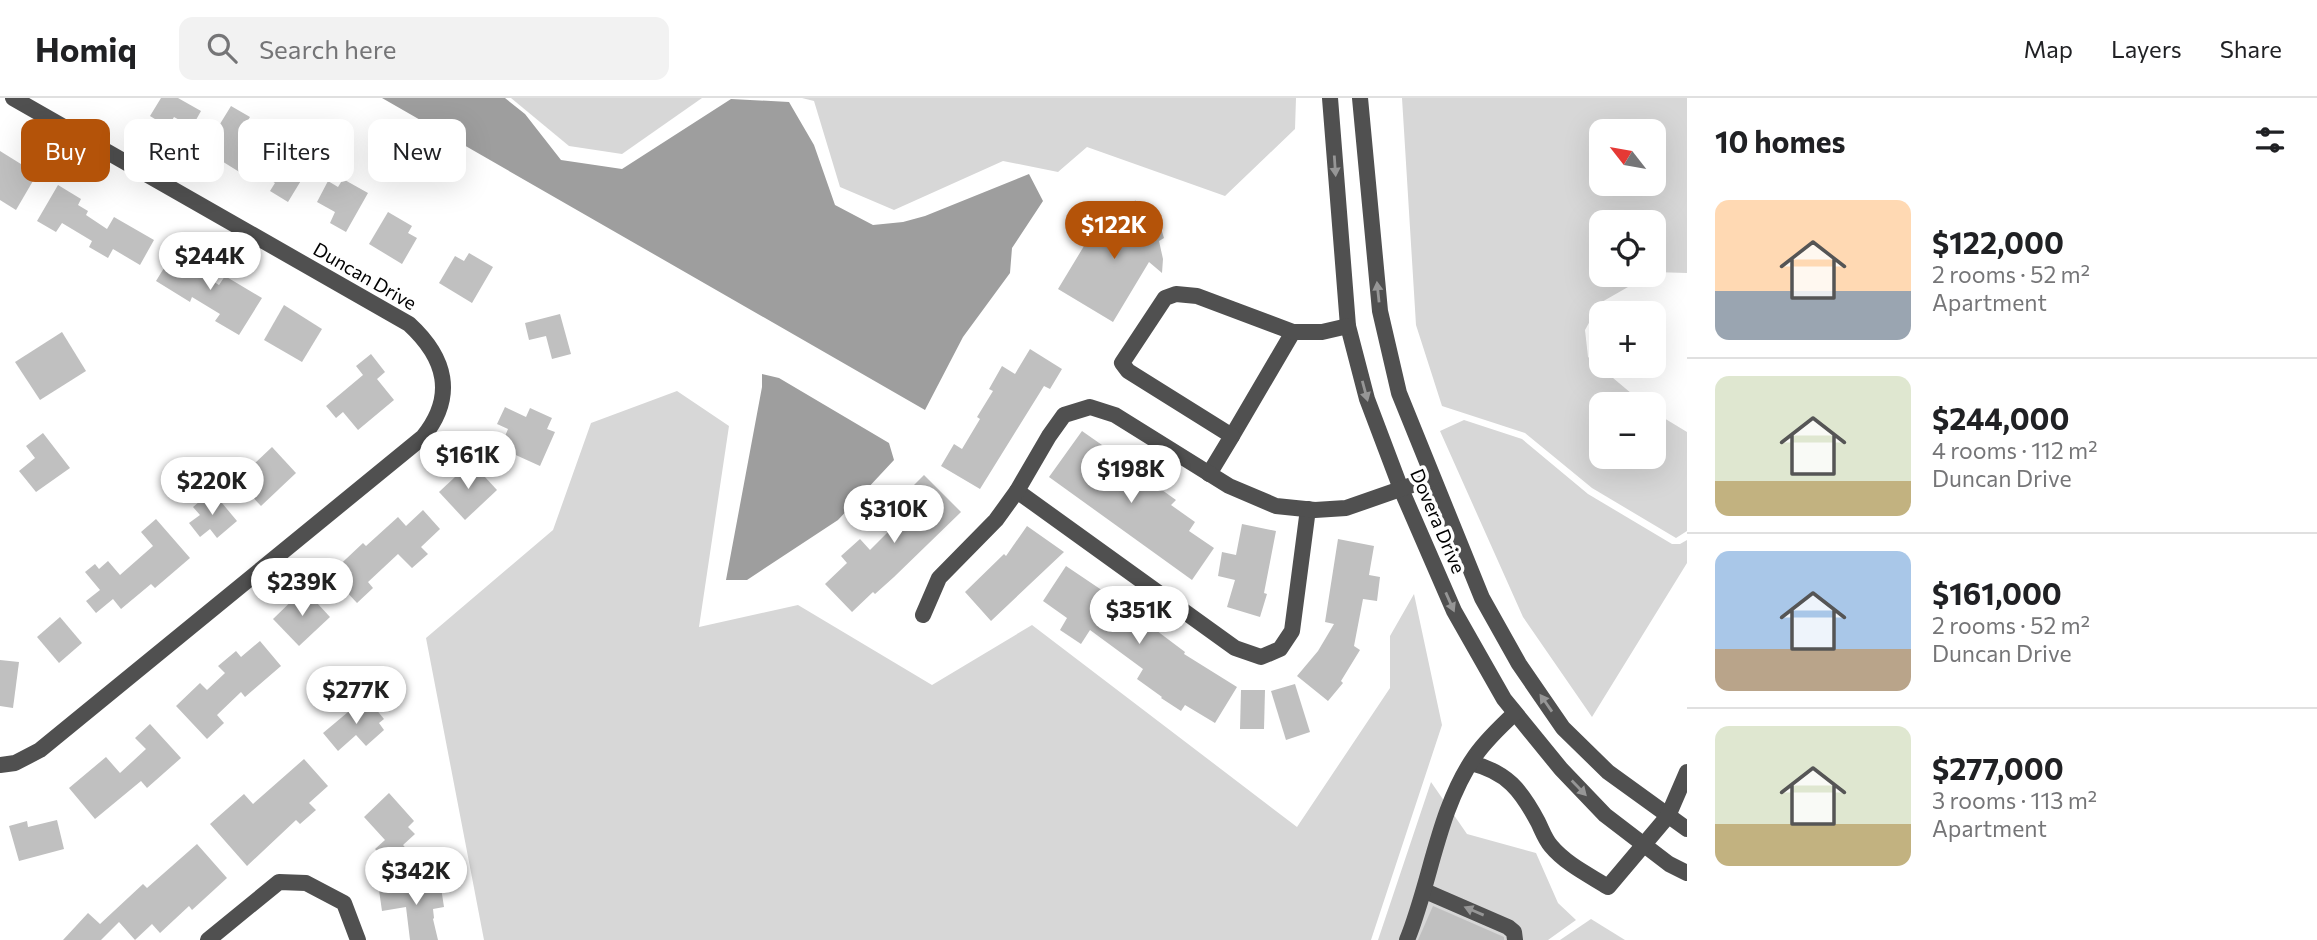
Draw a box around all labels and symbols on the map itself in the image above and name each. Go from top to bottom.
north arrow [1589,119,1666,196]
one-way arrow [1330,155,1341,177]
pin: $122K [1065,202,1163,261]
pin: $244K [161,232,259,292]
street label: Duncan Drive [310,237,421,314]
one-way arrow [1372,280,1383,302]
one-way arrow [1360,380,1371,402]
pin: $161K [419,432,517,491]
pin: $198K [1082,446,1180,505]
pin: $220K [163,458,261,517]
street label: Dovera Drive [1406,465,1471,577]
pin: $310K [845,486,943,545]
pin: $239K [253,559,351,618]
pin: $351K [1090,587,1188,646]
one-way arrow [1445,591,1456,612]
pin: $277K [307,666,405,726]
one-way arrow [1539,694,1553,712]
one-way arrow [1570,779,1586,796]
pin: $342K [367,848,465,907]
one-way arrow [1463,906,1484,917]

